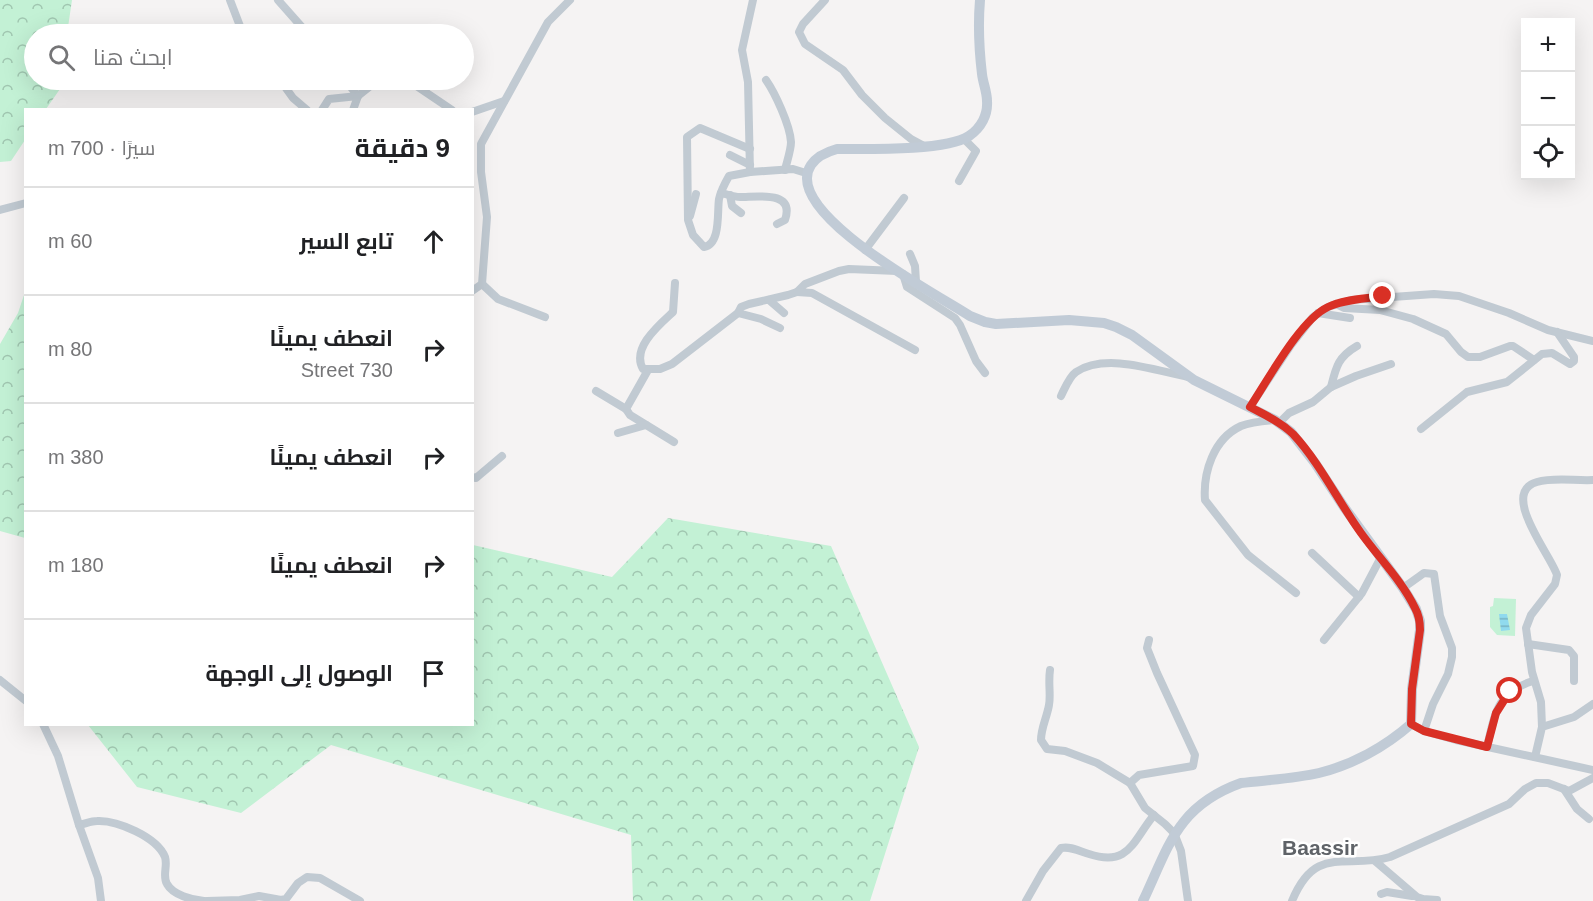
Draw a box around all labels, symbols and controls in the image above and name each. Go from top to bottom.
map controls [1521,18,1575,180]
button: + [1521,18,1575,72]
search box [24,24,474,90]
icon: search [45,41,78,74]
text: ابحث هنا [93,45,173,70]
button: − [1521,72,1575,126]
button: locate [1521,126,1575,180]
text: 9 دقيقة [355,133,450,163]
text: سيرًا · 700 m [48,137,155,159]
icon: ahead [417,225,450,258]
text: تابع السير [299,229,393,254]
text: 60 m [48,230,92,252]
route end [1369,282,1395,308]
text: انعطف يمينًا [270,326,393,351]
icon: right [417,333,450,366]
text: 80 m [48,338,92,360]
text: Street 730 [301,359,393,381]
icon: right [417,441,450,474]
text: انعطف يمينًا [270,445,393,470]
text: 380 m [48,446,104,468]
icon: right [417,549,450,582]
text: انعطف يمينًا [270,553,393,578]
text: 180 m [48,554,104,576]
icon: arrive [417,657,450,690]
text: الوصول إلى الوجهة [206,661,393,686]
route start [1496,677,1522,703]
district label: Baassir [1282,836,1358,859]

